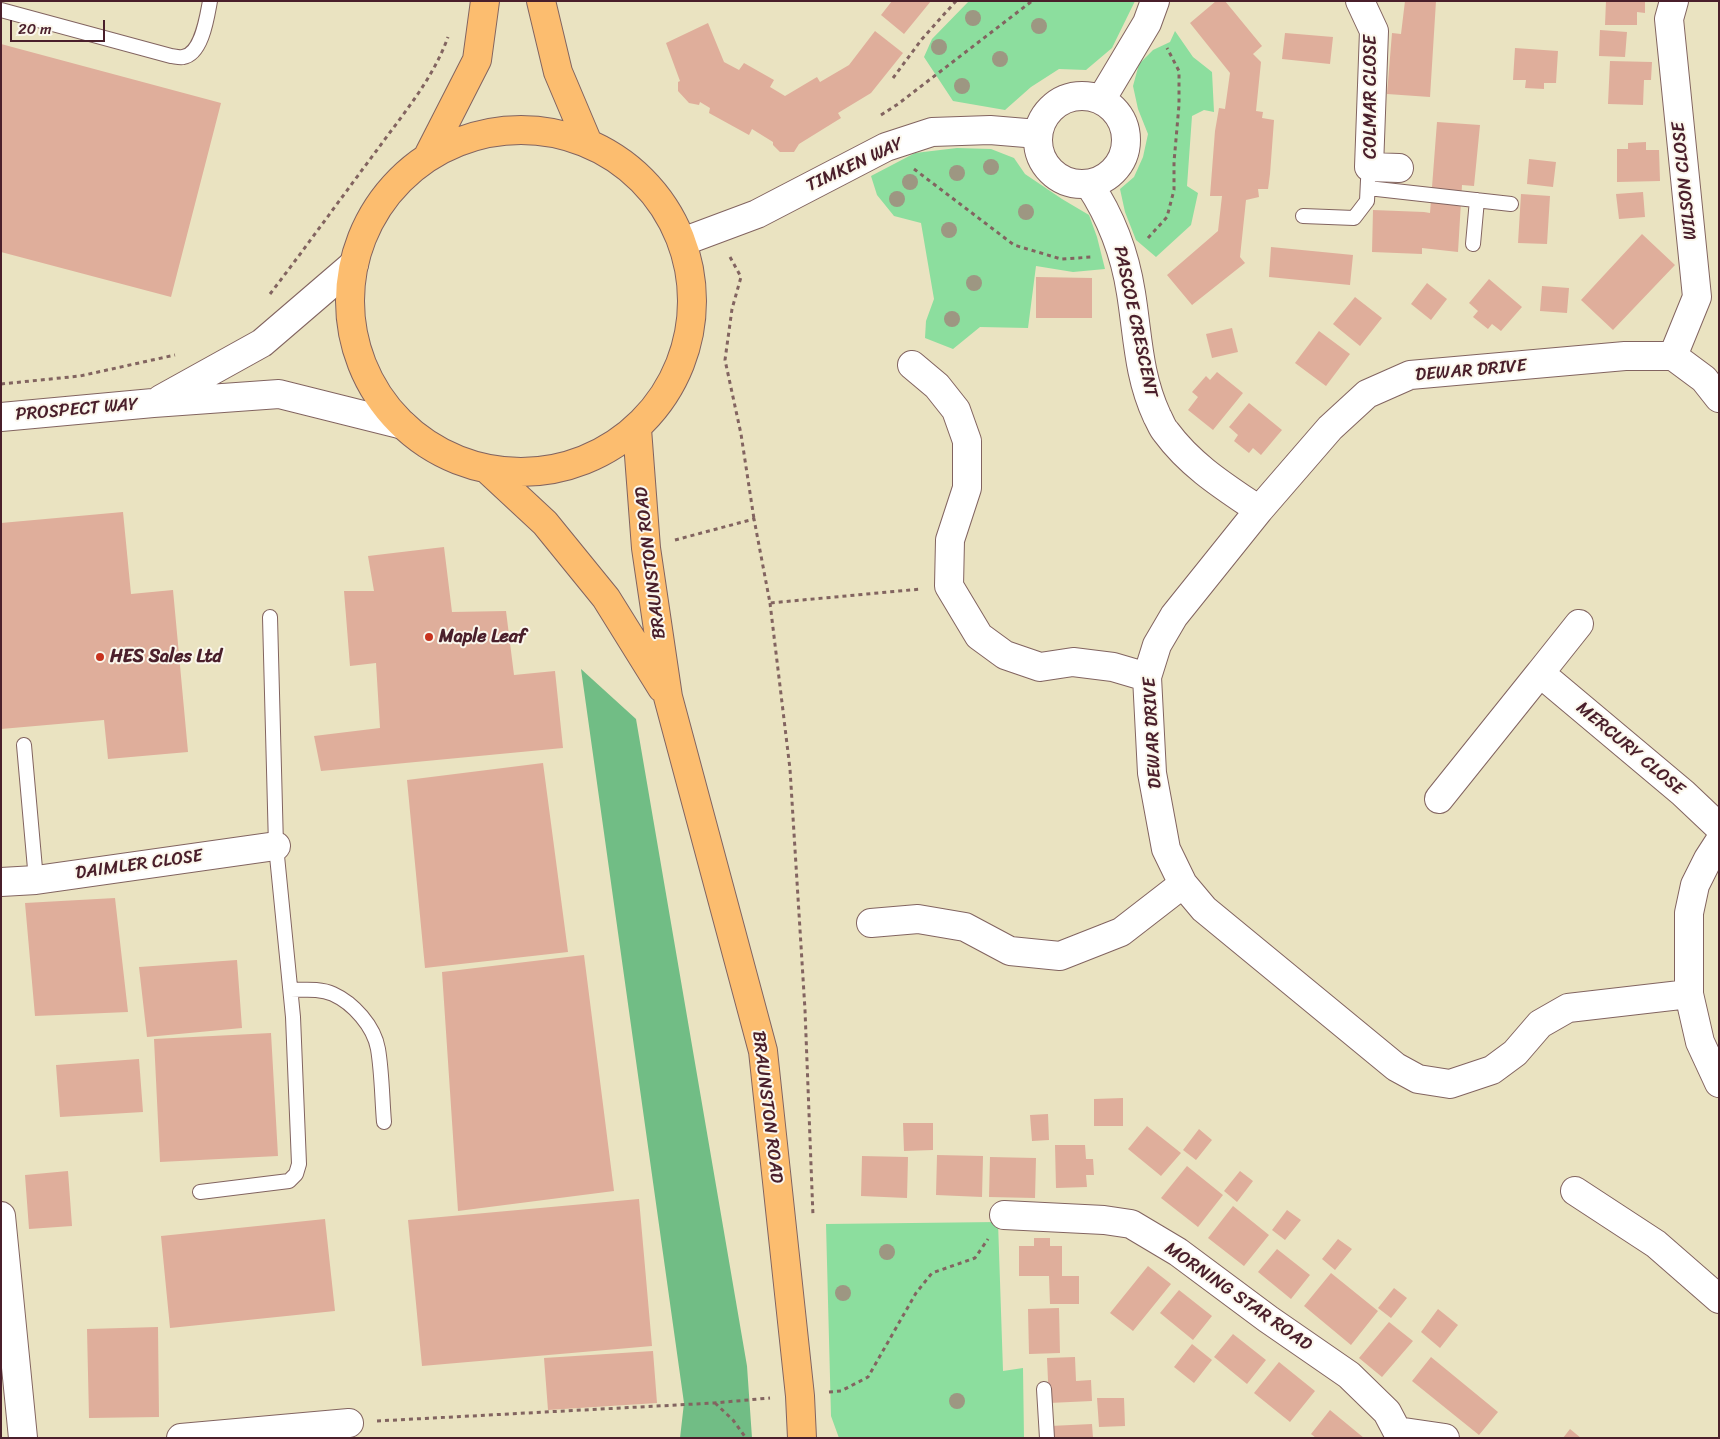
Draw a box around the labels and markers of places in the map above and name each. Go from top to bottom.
place label: Maple Leaf [439,626,526,648]
marker: Maple Leaf [423,631,435,643]
place label: HES Sales Ltd [110,646,222,668]
marker: HES Sales Ltd [94,651,106,663]

